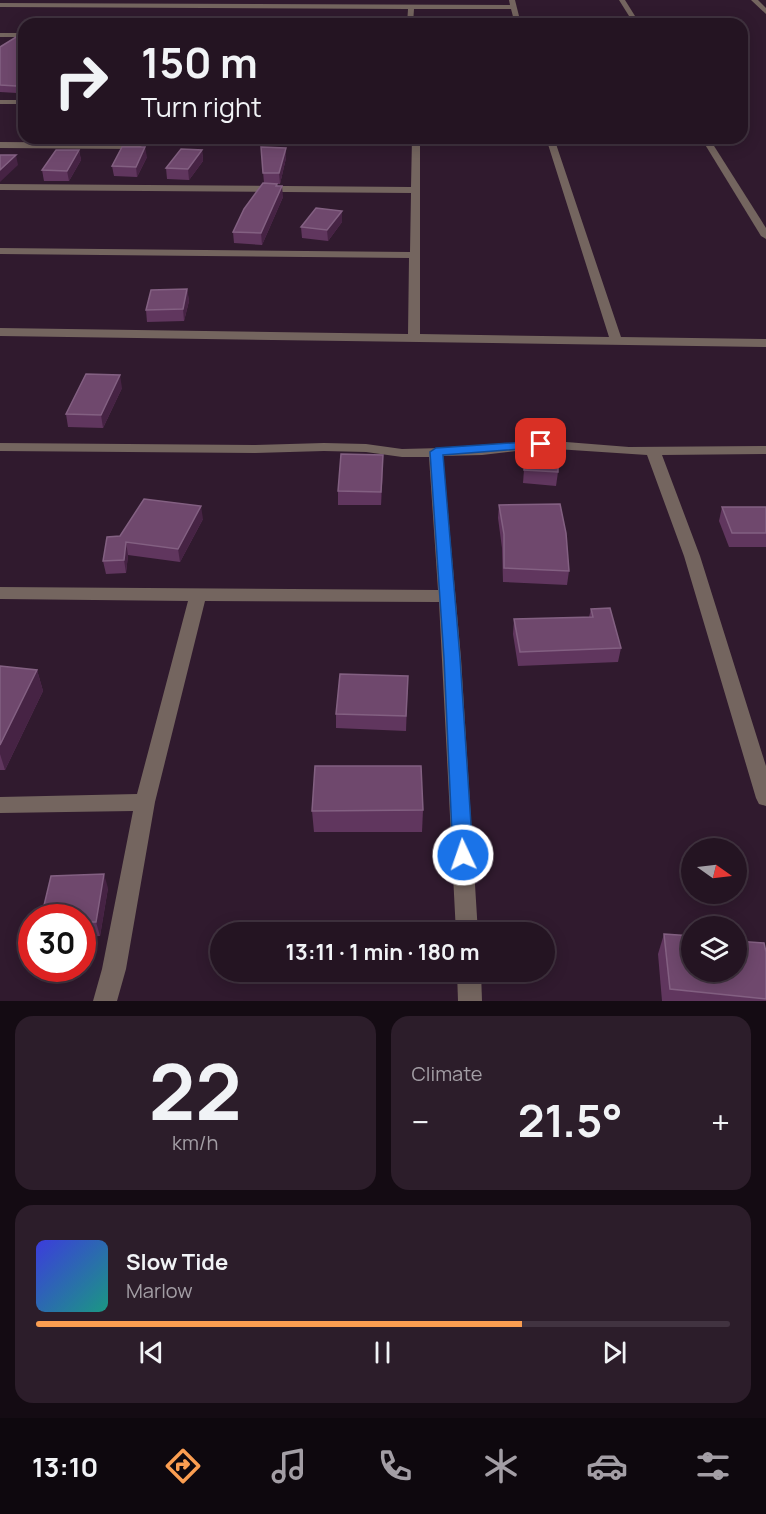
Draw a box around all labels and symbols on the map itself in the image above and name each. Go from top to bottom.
pin [515,418,566,469]
position arrow [431,823,495,887]
north arrow [681,838,747,904]
speed limit sign: 30 [18,904,96,982]

